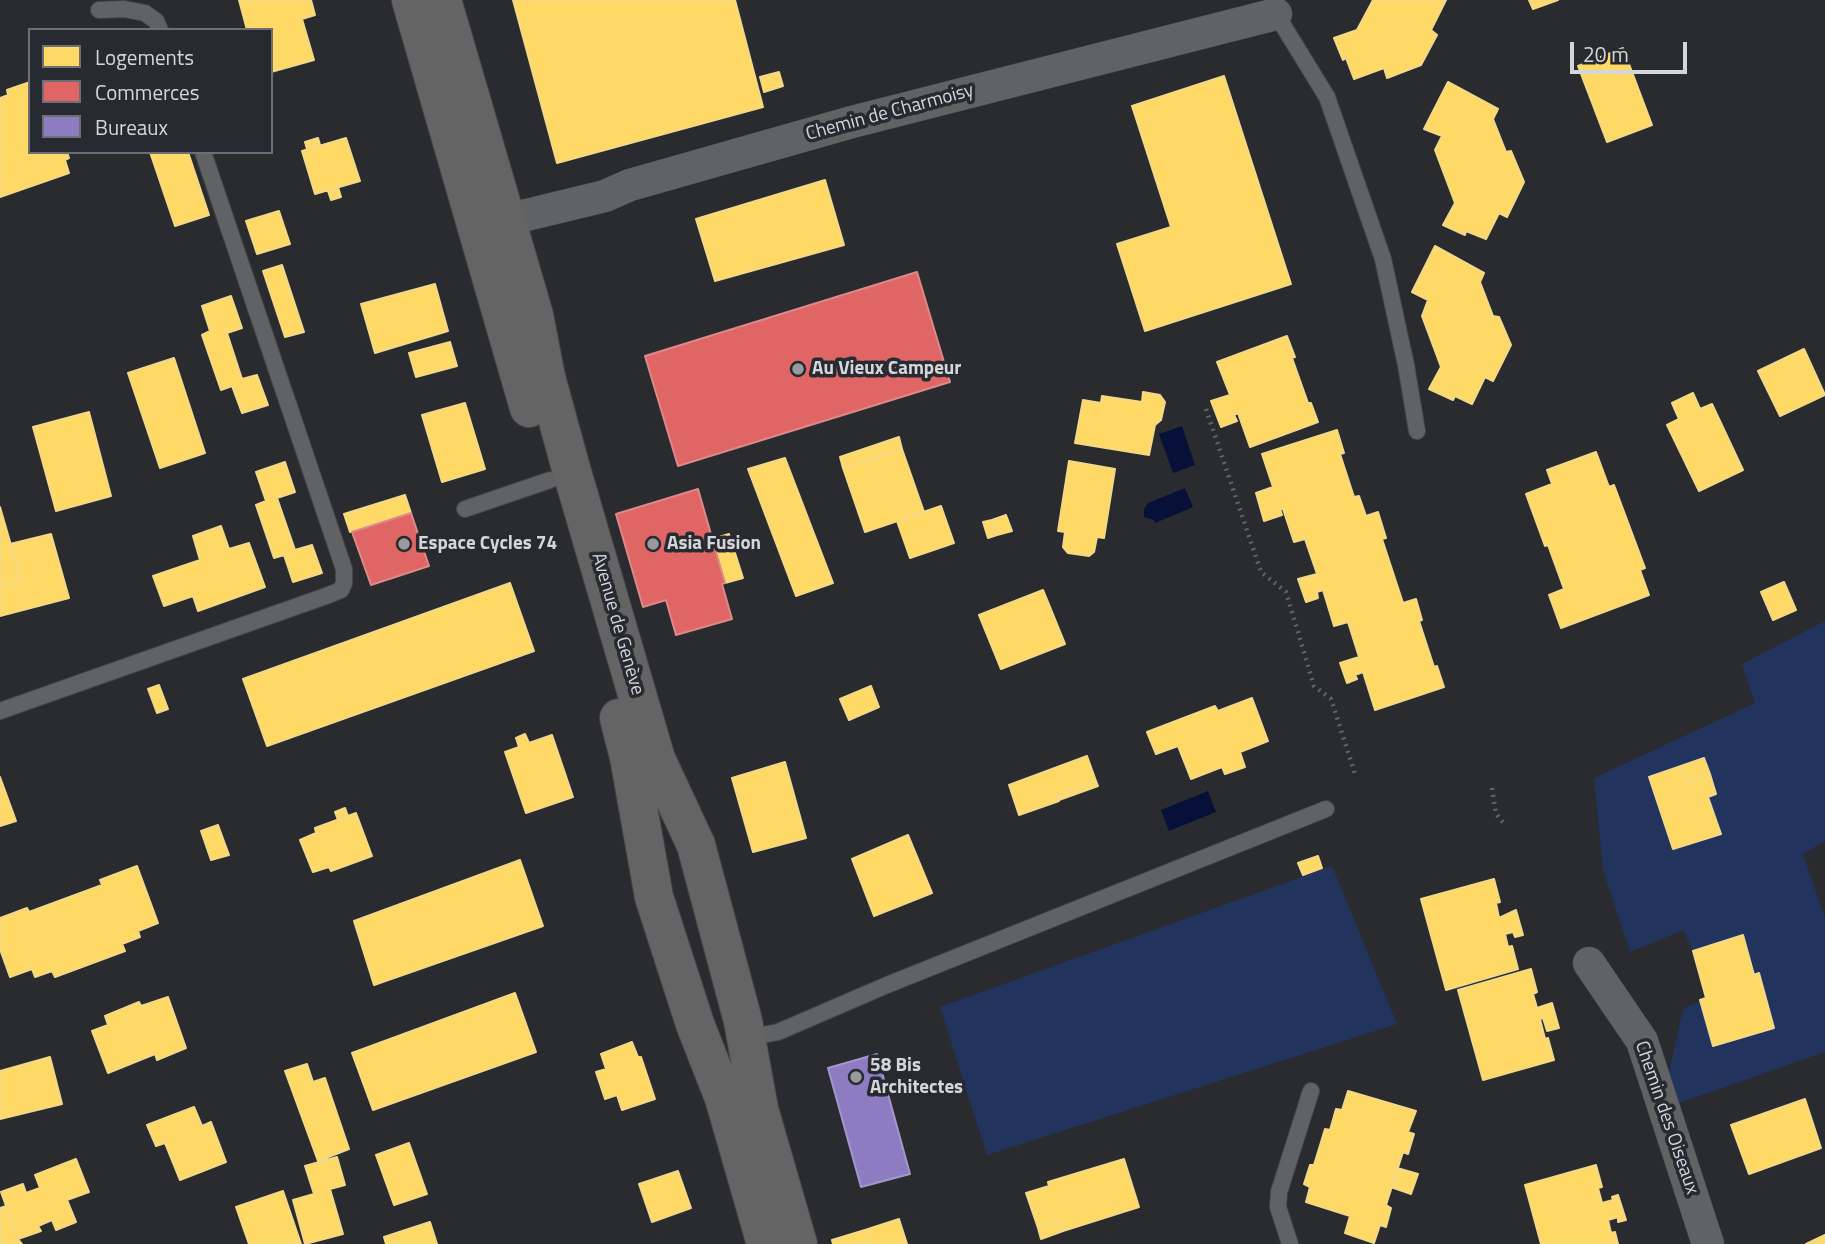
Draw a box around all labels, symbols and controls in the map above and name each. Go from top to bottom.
legend [28,28,273,154]
scale bar [1573,28,1690,72]
text: 20 m [1583,38,1629,70]
text: Logements [95,41,194,73]
text: Commerces [95,76,199,108]
street label: Chemin de Charmoisy [804,80,976,146]
text: Bureaux [95,111,168,143]
place label: Au Vieux Campeur [812,358,961,380]
marker: Au Vieux Campeur [790,361,806,377]
place label: Espace Cycles 74 [418,533,557,555]
place label: Asia Fusion [667,533,761,555]
marker: Espace Cycles 74 [396,536,412,552]
marker: Asia Fusion [645,536,661,552]
street label: Avenue de Genève [586,550,648,698]
street label: Chemin des Oiseaux [1629,1038,1703,1198]
place label: 58 Bis Architectes [870,1055,963,1099]
marker: 58 Bis Architectes [848,1069,864,1085]

